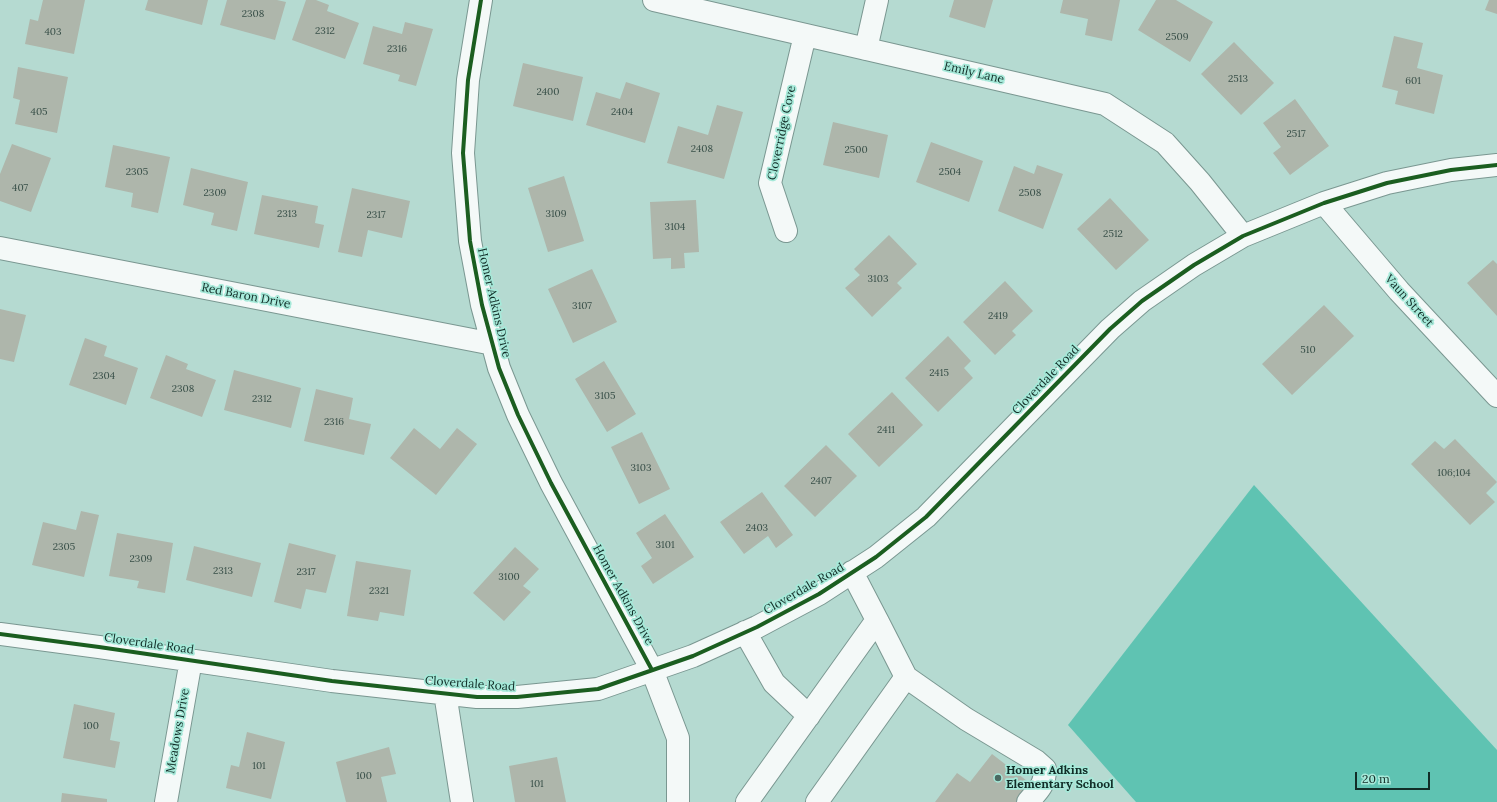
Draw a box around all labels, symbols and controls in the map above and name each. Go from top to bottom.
house number: 2308 [242,8,264,20]
house number: 2312 [315,25,335,37]
house number: 403 [44,26,62,38]
house number: 2509 [1166,31,1188,43]
house number: 2316 [387,43,407,55]
street label: Emily Lane [942,59,1006,87]
house number: 2513 [1228,73,1248,85]
house number: 601 [1405,75,1421,87]
street label: Cloverridge Cove [765,84,799,182]
house number: 2400 [537,86,559,98]
house number: 405 [30,106,48,118]
house number: 2404 [611,106,633,118]
house number: 2517 [1286,128,1306,140]
house number: 2408 [691,143,713,155]
house number: 2500 [844,144,868,156]
house number: 2305 [126,166,148,178]
house number: 2504 [939,166,961,178]
house number: 407 [12,182,28,194]
house number: 2309 [204,187,226,199]
house number: 2508 [1019,187,1041,199]
house number: 2313 [277,208,297,220]
house number: 3109 [545,208,567,220]
house number: 2317 [366,209,386,221]
house number: 3104 [665,221,685,233]
house number: 2512 [1103,228,1123,240]
street label: Homer Adkins Drive [474,247,514,359]
street label: Vaun Street [1382,272,1436,330]
house number: 3103 [868,273,888,285]
street label: Red Baron Drive [200,280,292,312]
house number: 3107 [572,300,592,312]
house number: 2419 [988,310,1008,322]
street label: Cloverdale Road [1009,342,1083,418]
house number: 510 [1300,344,1316,356]
house number: 2415 [929,367,949,379]
house number: 2304 [93,370,115,382]
house number: 2308 [172,383,194,395]
house number: 3105 [595,390,615,402]
house number: 2312 [252,393,272,405]
house number: 2316 [324,416,344,428]
house number: 2411 [877,424,895,436]
house number: 3103 [631,462,651,474]
house number: 106;104 [1437,467,1471,479]
house number: 2407 [810,475,832,487]
house number: 2403 [746,522,768,534]
house number: 3101 [655,539,675,551]
house number: 2305 [53,541,75,553]
street label: Homer Adkins Drive [590,542,656,648]
house number: 2309 [130,553,152,565]
street label: Cloverdale Road [761,560,847,618]
house number: 2313 [213,565,233,577]
house number: 2317 [296,566,316,578]
house number: 3100 [498,571,520,583]
house number: 2321 [369,585,389,597]
street label: Cloverdale Road [103,631,195,657]
street label: Cloverdale Road [424,674,516,694]
street label: Meadows Drive [163,687,193,775]
house number: 100 [83,720,99,732]
house number: 101 [252,760,266,772]
place label: Homer Adkins Elementary School [1006,764,1114,792]
scale bar [1357,764,1432,790]
house number: 100 [356,770,372,782]
text: 20 m [1362,771,1390,786]
marker: Homer Adkins Elementary School [993,773,1003,783]
house number: 101 [530,778,544,790]

